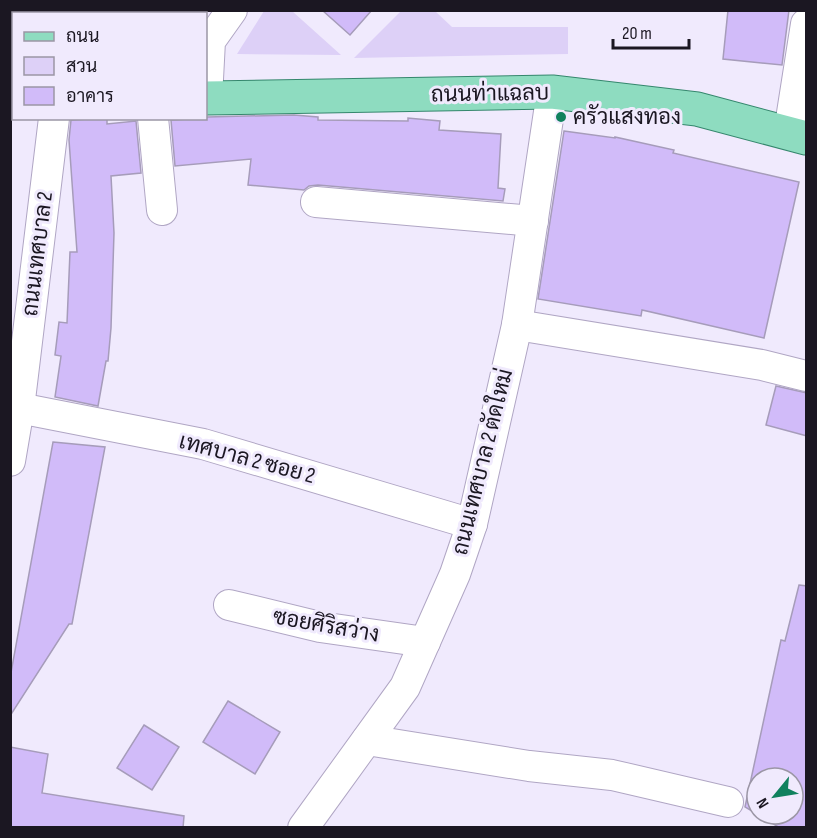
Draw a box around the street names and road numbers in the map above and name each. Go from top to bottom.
street label: ถนนท่าแฉลบ [431,79,549,109]
street label: ถนนเทศบาล 2 [17,190,59,318]
street label: ถนนเทศบาล 2 ตัดใหม่ [445,365,519,558]
street label: เทศบาล 2 ซอย 2 [176,428,318,490]
street label: ซอยศิริสว่าง [271,602,382,649]

